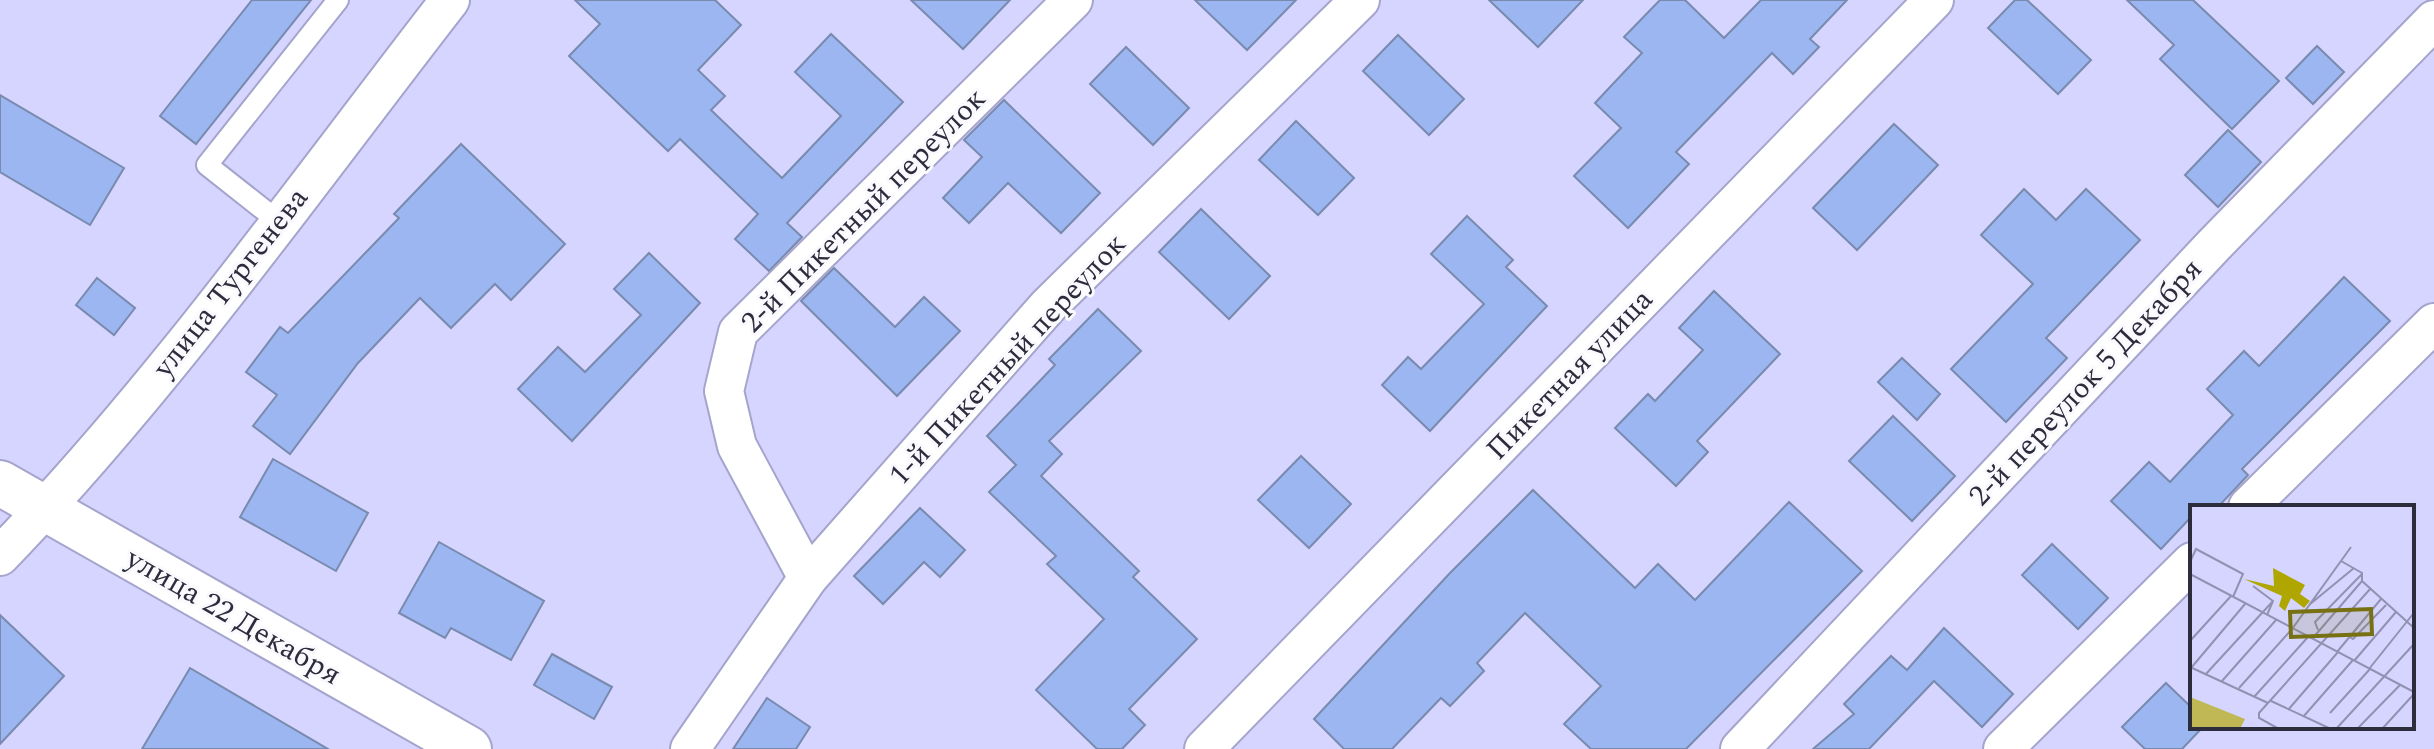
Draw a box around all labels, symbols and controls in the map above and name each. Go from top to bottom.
street label: 2-й Пикетный переулок [730,77,997,344]
street label: улица Тургенева [141,177,320,389]
street label: 1-й Пикетный переулок [878,223,1138,496]
street label: 2-й переулок 5 Декабря [1958,248,2214,517]
street label: Пикетная улица [1475,278,1664,471]
inset map [2190,505,2414,729]
street label: улица 22 Декабря [116,536,350,697]

